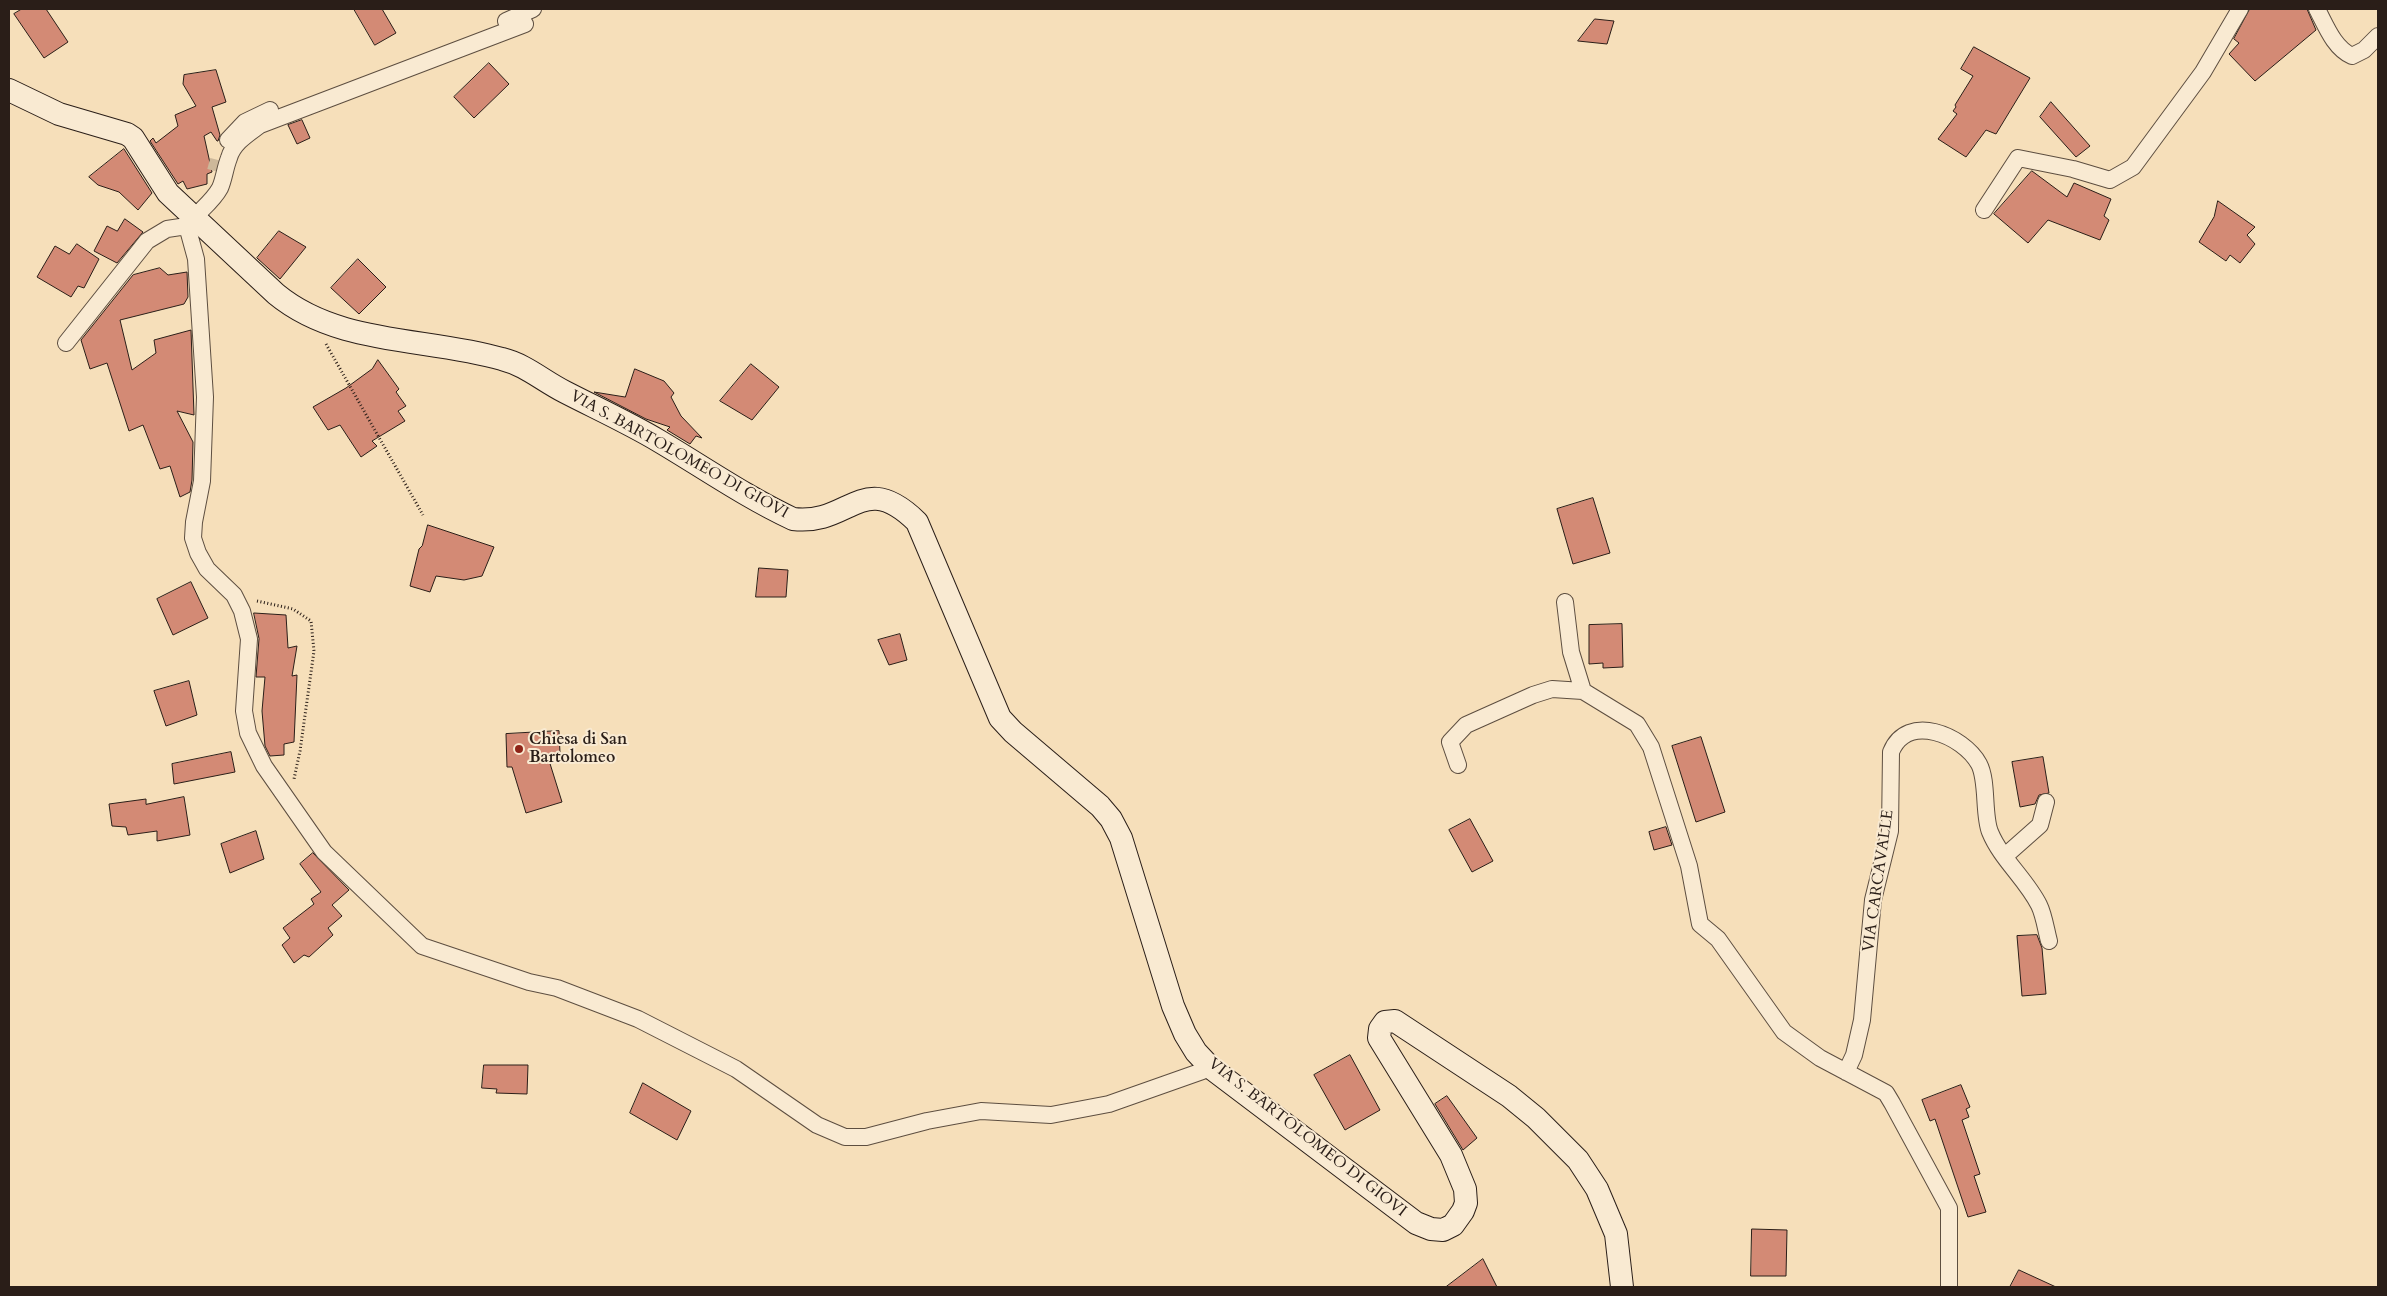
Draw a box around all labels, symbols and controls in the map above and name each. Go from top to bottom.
street label: VIA S. BARTOLOMEO DI GIOVI [566,387,792,523]
place label: Chiesa di San Bartolomeo [529,730,627,768]
marker: Chiesa di San Bartolomeo [513,743,525,755]
street label: VIA CARCAVALLE [1860,809,1898,953]
street label: VIA S. BARTOLOMEO DI GIOVI [1204,1054,1410,1222]

